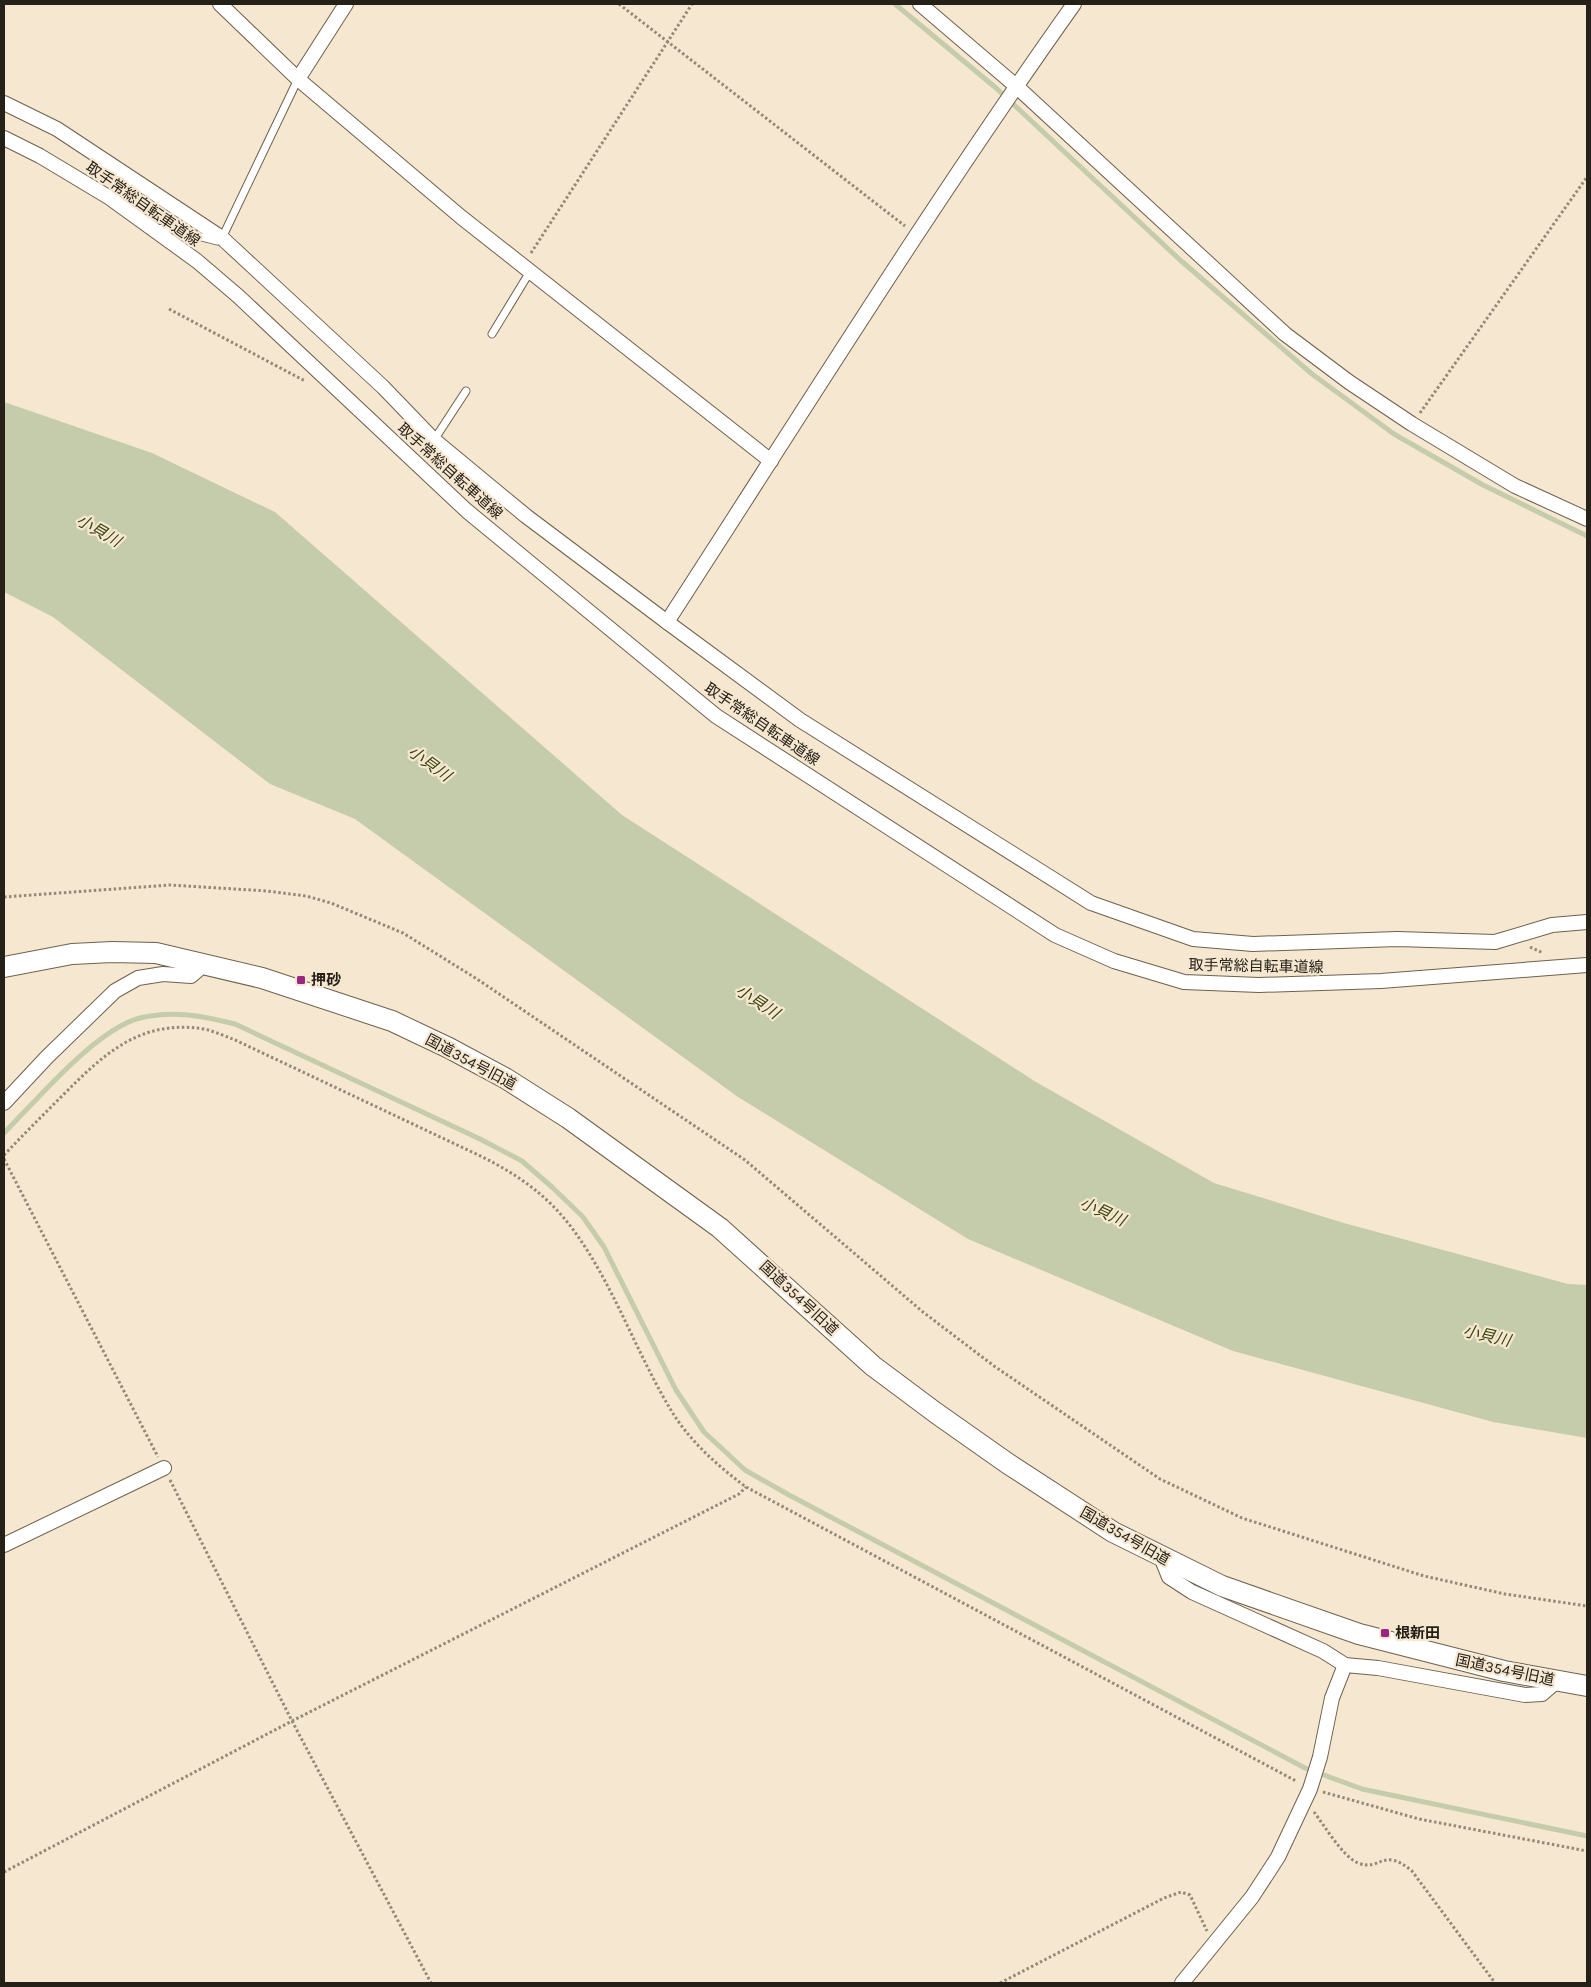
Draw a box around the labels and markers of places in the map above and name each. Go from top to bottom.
place label: 押砂 [311,971,341,989]
marker: 押砂 [295,974,307,986]
place label: 根新田 [1395,1624,1440,1642]
marker: 根新田 [1379,1627,1391,1639]

